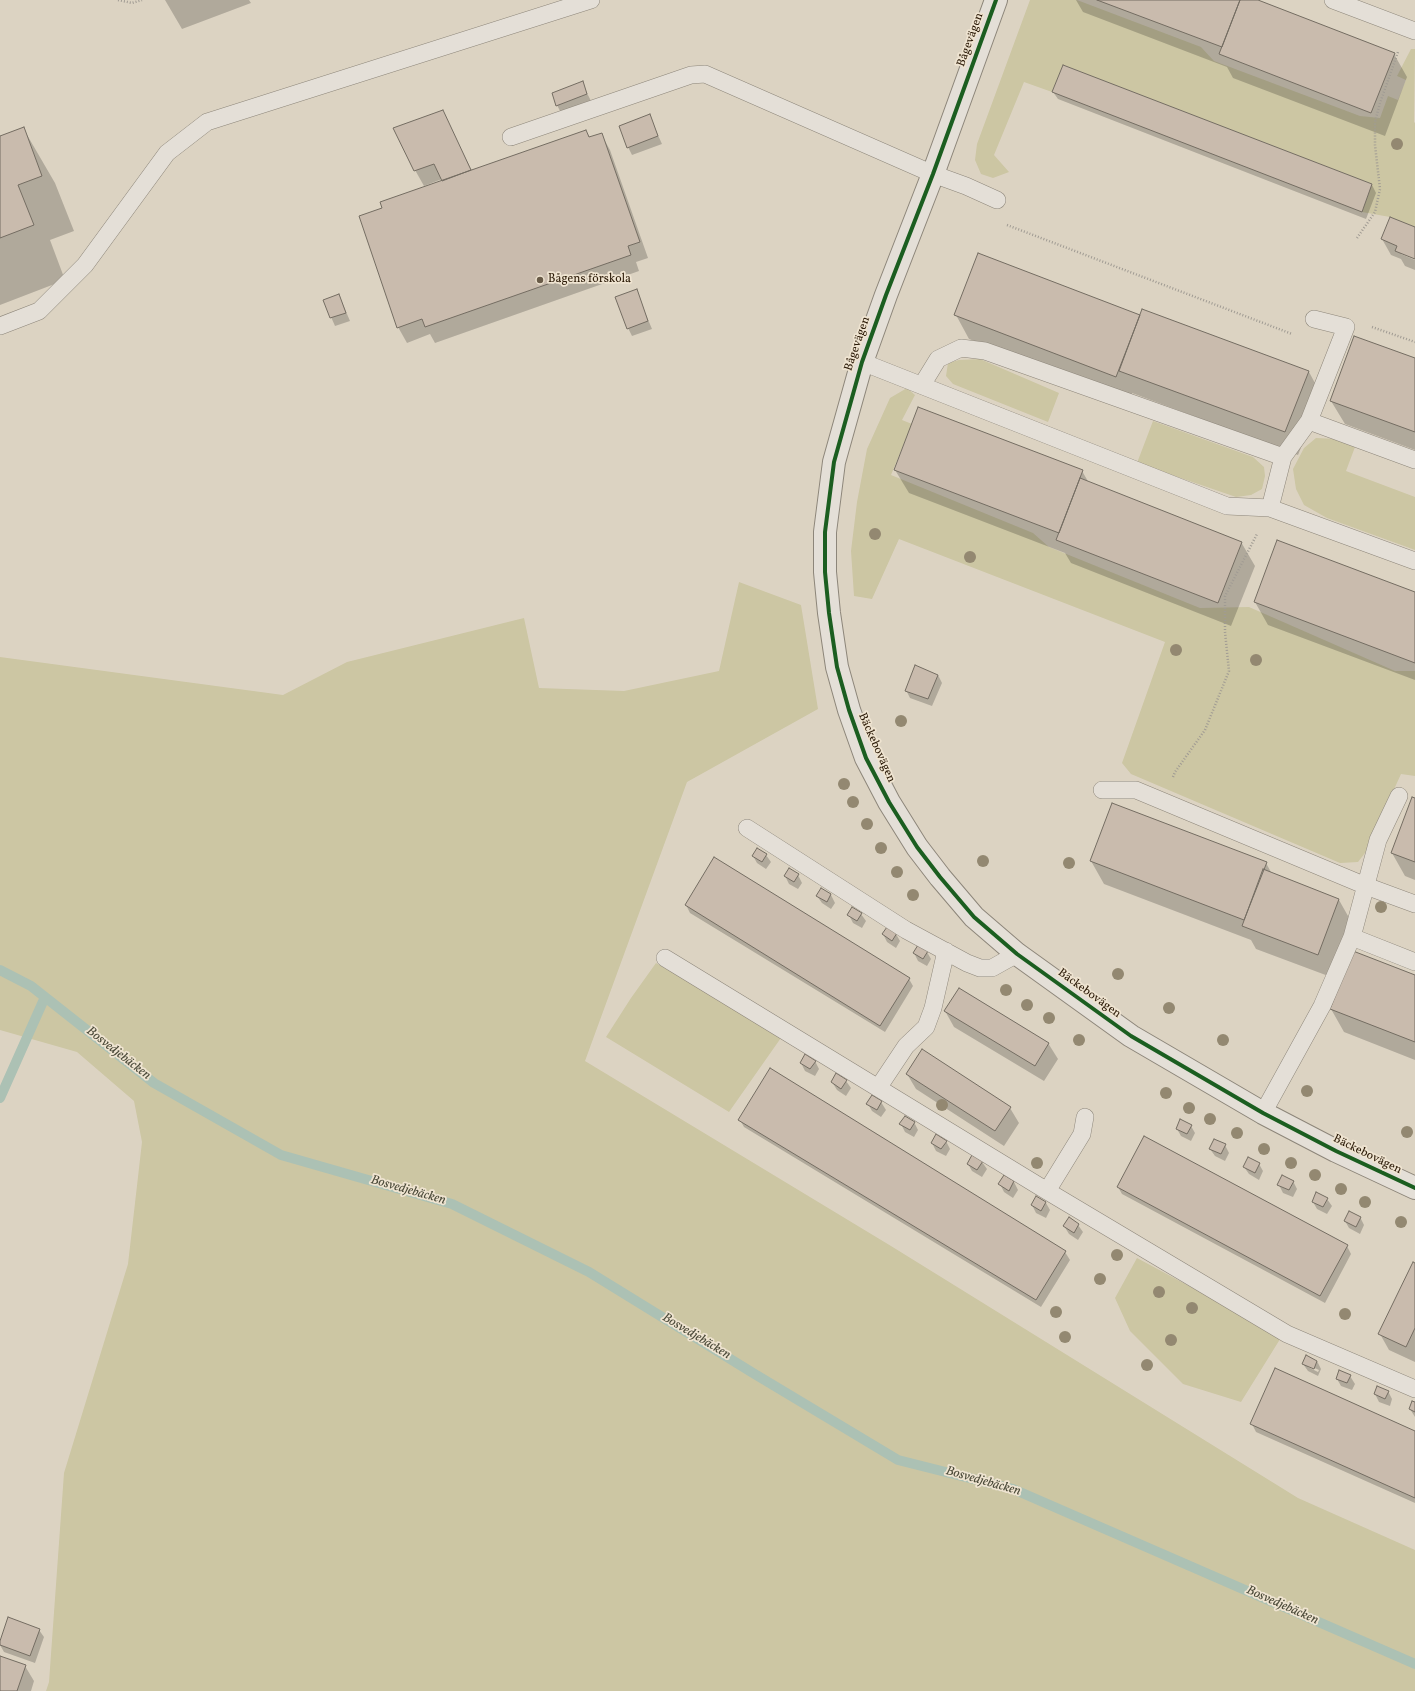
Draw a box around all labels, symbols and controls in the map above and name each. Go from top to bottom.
street label: Bågevägen [955,11,987,69]
place label: Bågens förskola [548,273,631,287]
marker: Bågens förskola [535,275,545,285]
street label: Bågevägen [842,315,874,373]
street label: Bäckebovägen [854,711,898,785]
street label: Bäckebovägen [1055,966,1123,1022]
water label: Bosvedjebäcken [83,1024,153,1084]
street label: Bäckebovägen [1330,1132,1404,1178]
water label: Bosvedjebäcken [369,1173,447,1209]
water label: Bosvedjebäcken [659,1310,733,1364]
water label: Bosvedjebäcken [944,1464,1022,1500]
water label: Bosvedjebäcken [1244,1583,1320,1629]

